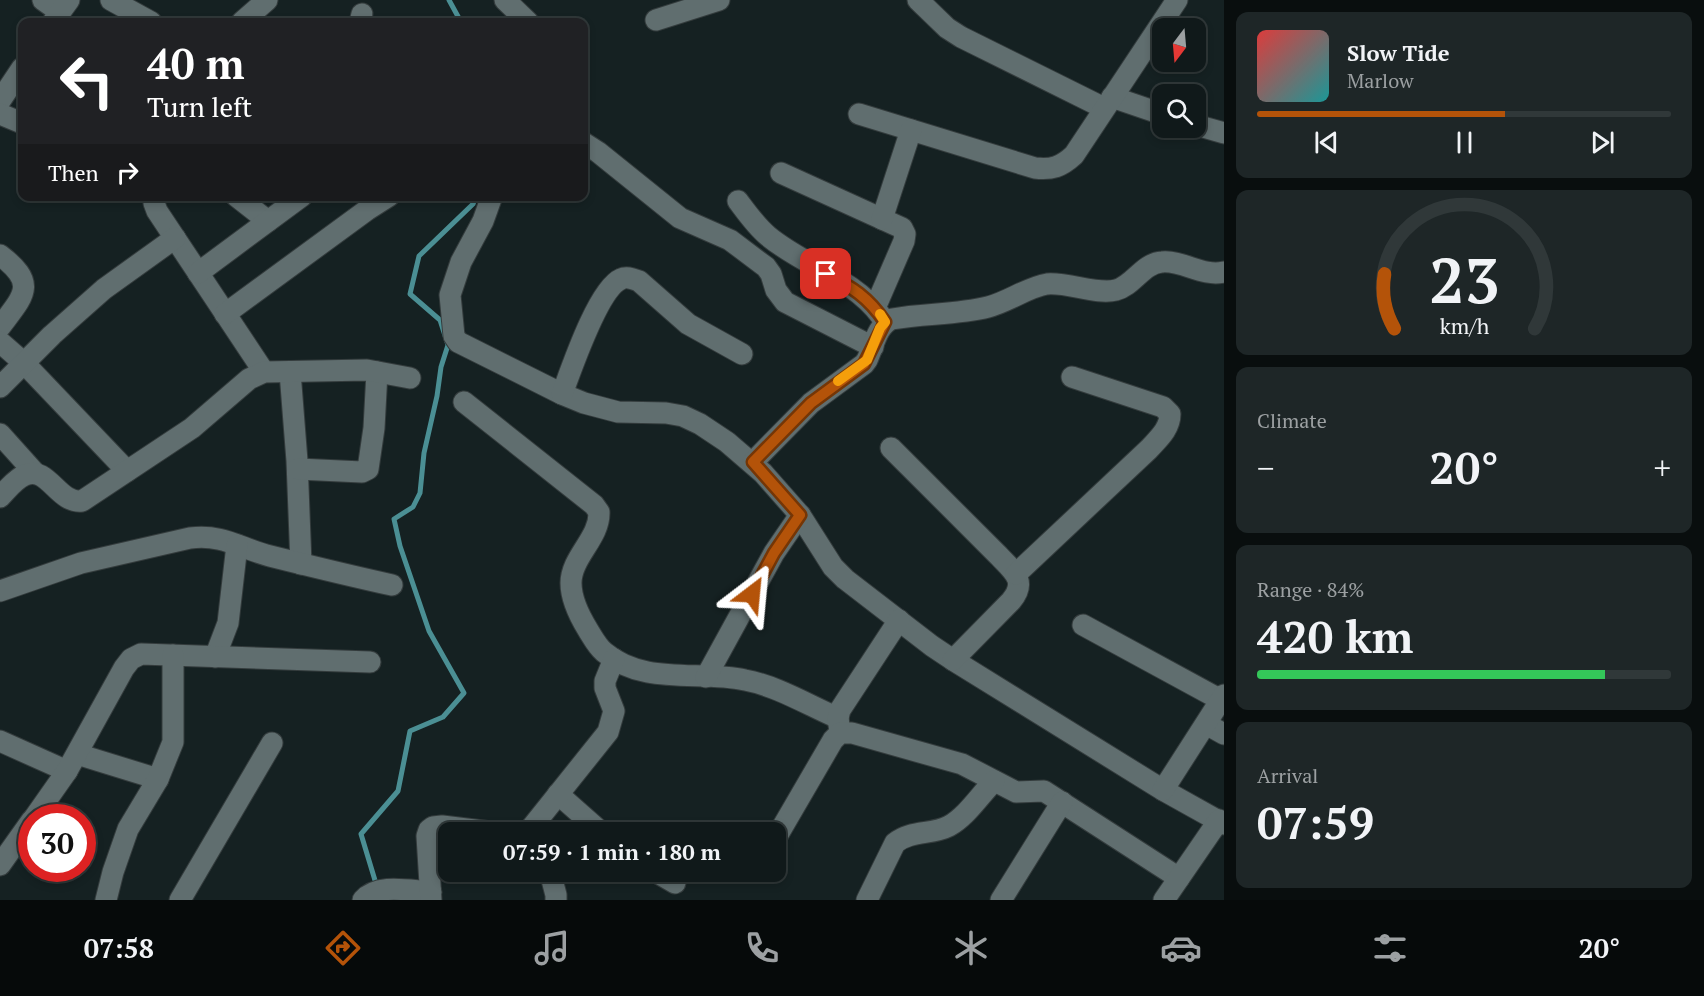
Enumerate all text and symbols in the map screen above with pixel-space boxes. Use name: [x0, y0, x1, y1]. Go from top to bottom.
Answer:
north arrow: [1152, 18, 1206, 72]
map controls: [1152, 18, 1206, 138]
text: 40 m: [147, 35, 245, 91]
text: Slow Tide: [1347, 38, 1450, 67]
icon: left: [48, 42, 126, 120]
text: Marlow: [1347, 67, 1414, 94]
button: search: [1152, 84, 1206, 138]
text: Turn left: [147, 89, 252, 125]
icon: previous: [1310, 126, 1343, 159]
icon: pause: [1448, 126, 1481, 159]
icon: next: [1586, 126, 1619, 159]
icon: right: [111, 156, 144, 189]
text: Then: [48, 158, 99, 187]
text: 23: [1429, 239, 1499, 322]
pin: [800, 248, 851, 299]
icon: arrive: [809, 257, 842, 290]
text: km/h: [1439, 313, 1489, 341]
text: Climate: [1257, 407, 1327, 434]
text: 20°: [1429, 437, 1499, 497]
text: −: [1257, 446, 1275, 489]
text: +: [1653, 446, 1671, 489]
position arrow: [720, 562, 784, 626]
text: Range · 84%: [1257, 576, 1364, 603]
text: 420 km: [1257, 606, 1413, 666]
text: Arrival: [1257, 762, 1318, 789]
text: 07:59: [1257, 792, 1374, 852]
speed limit sign: 30: [18, 804, 96, 882]
text: 07:59 · 1 min · 180 m: [503, 837, 721, 866]
icon: directions: [322, 927, 364, 969]
icon: music: [531, 927, 573, 969]
icon: phone: [741, 927, 783, 969]
icon: climate: [950, 927, 992, 969]
icon: car: [1160, 927, 1202, 969]
icon: filters: [1369, 927, 1411, 969]
text: 07:58: [84, 930, 154, 966]
text: 20°: [1579, 930, 1620, 966]

